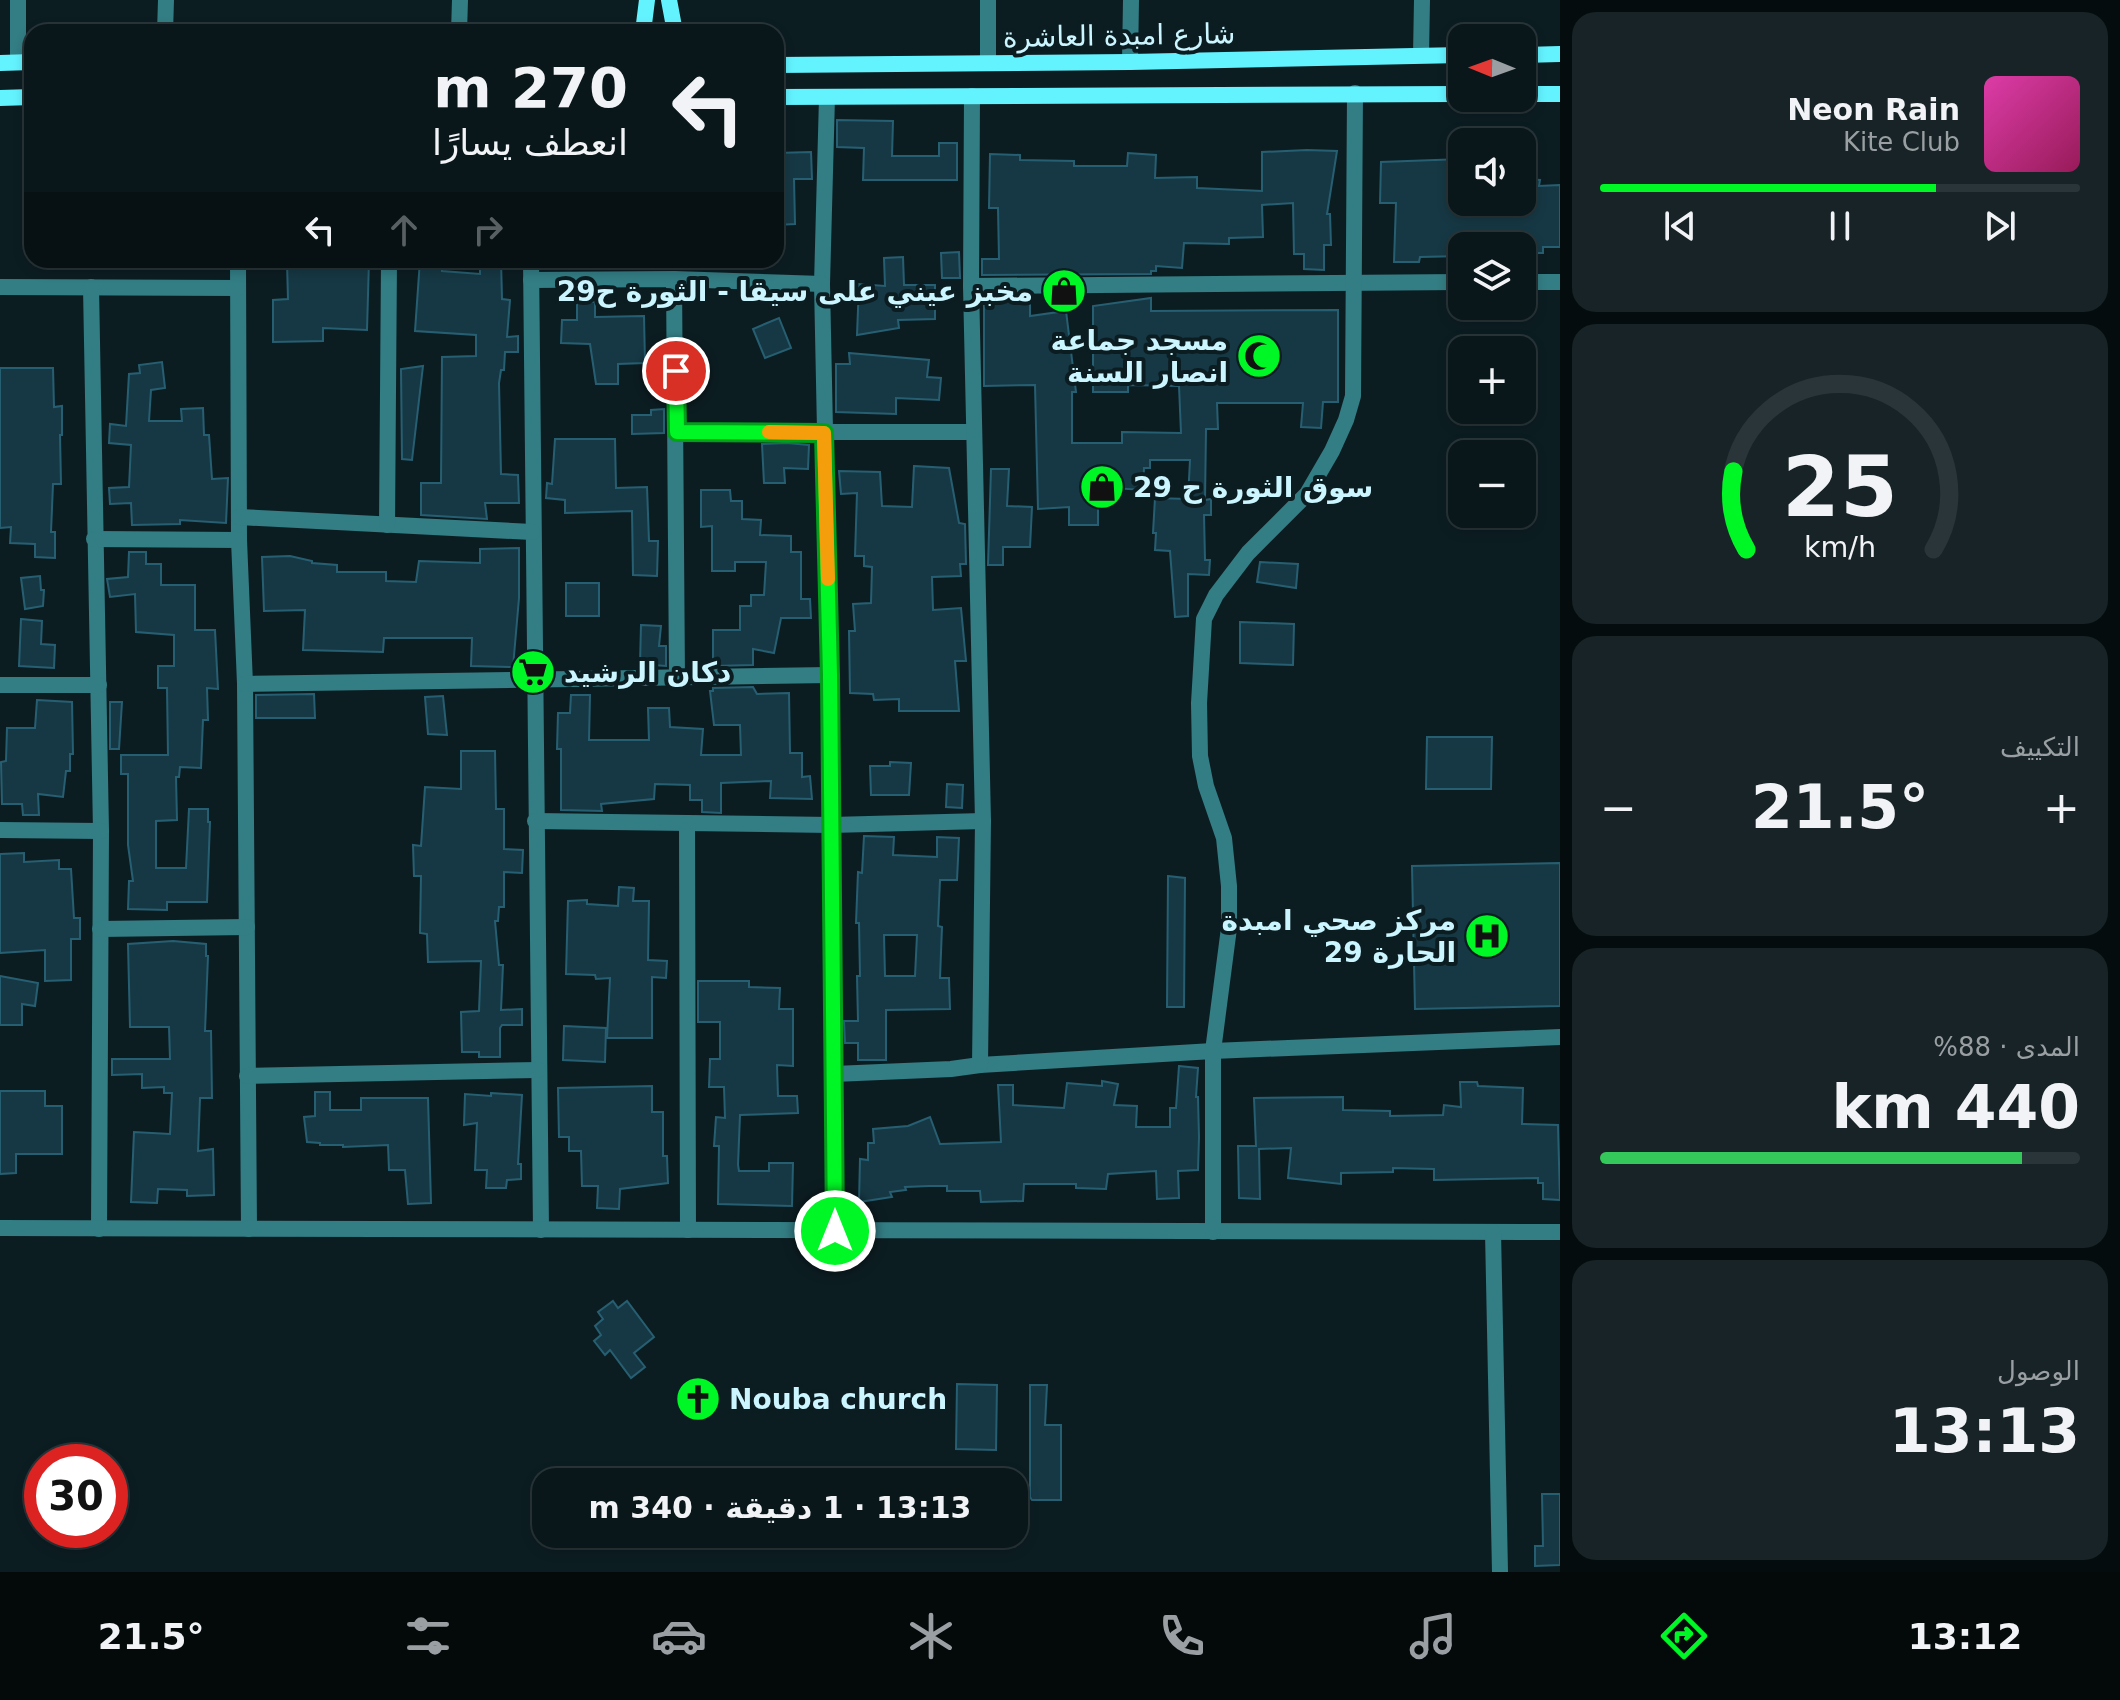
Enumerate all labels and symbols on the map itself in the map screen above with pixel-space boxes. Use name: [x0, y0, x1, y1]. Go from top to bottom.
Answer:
street label: شارع امبدة العاشرة: [1002, 17, 1236, 54]
north arrow: [1448, 24, 1536, 112]
shop icon: مخبز عيني على سيقا - الثورة ح29: [1040, 267, 1088, 315]
place label: مخبز عيني على سيقا - الثورة ح29: [557, 275, 1033, 308]
place label: مسجد جماعة انصار السنة: [1050, 324, 1228, 389]
mosque icon: مسجد جماعة انصار السنة: [1235, 332, 1283, 380]
pin: [642, 337, 710, 405]
shop icon: سوق الثورة ح 29: [1078, 463, 1126, 511]
place label: سوق الثورة ح 29: [1133, 471, 1373, 504]
supermarket icon: دكان الرشيد: [509, 648, 557, 696]
place label: دكان الرشيد: [564, 656, 731, 689]
place label: مركز صحي امبدة الحارة 29: [1221, 904, 1456, 969]
hospital icon: مركز صحي امبدة الحارة 29: [1463, 912, 1511, 960]
position arrow: [793, 1189, 877, 1273]
church icon: Nouba church: [674, 1375, 722, 1423]
place label: Nouba church: [729, 1383, 947, 1416]
speed limit sign: 30: [24, 1444, 128, 1548]

